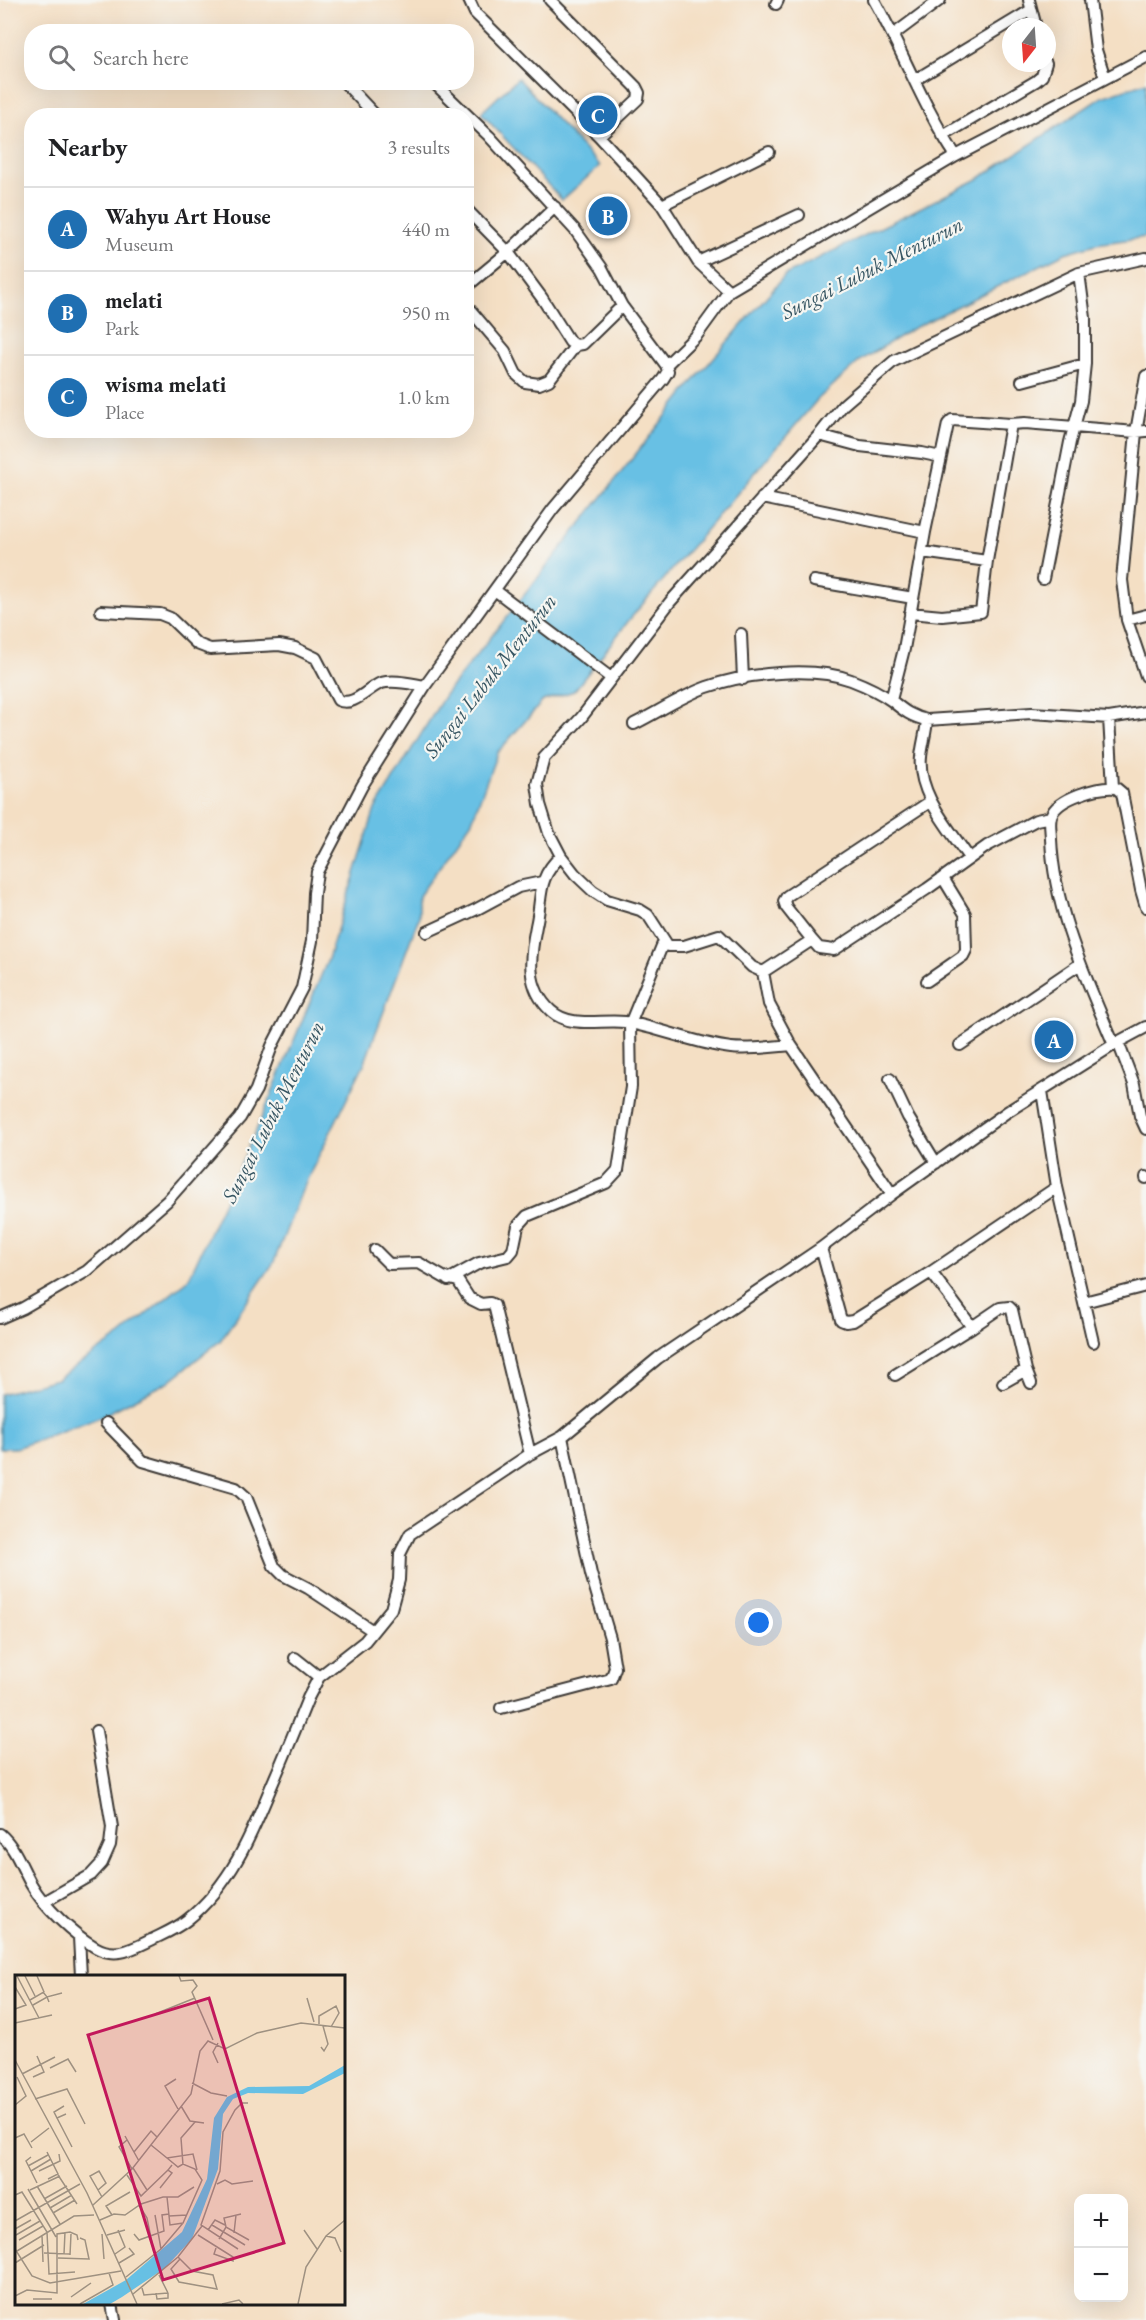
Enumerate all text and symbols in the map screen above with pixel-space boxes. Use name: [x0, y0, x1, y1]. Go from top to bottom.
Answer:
north arrow: [1002, 18, 1056, 72]
search box: [24, 24, 474, 90]
icon: search: [45, 41, 78, 74]
text: Search here: [93, 43, 188, 72]
pin: C: [578, 92, 618, 138]
text: Nearby: [48, 130, 128, 164]
text: 3 results: [387, 134, 450, 160]
pin: B: [588, 194, 628, 238]
text: Wahyu Art House: [105, 202, 271, 231]
water label: Sungai Lubuk Menturun: [775, 210, 967, 326]
text: A: [60, 216, 75, 242]
text: 440 m: [402, 216, 450, 242]
text: Museum: [105, 231, 174, 257]
text: melati: [105, 286, 163, 315]
text: B: [61, 300, 74, 326]
text: 950 m: [402, 300, 450, 326]
text: Park: [105, 315, 139, 341]
text: wisma melati: [105, 370, 226, 399]
text: C: [60, 384, 75, 410]
text: 1.0 km: [397, 384, 450, 410]
text: Place: [105, 399, 144, 425]
water label: Sungai Lubuk Menturun: [417, 588, 562, 764]
water label: Sungai Lubuk Menturun: [215, 1016, 330, 1208]
pin: A: [1034, 1018, 1074, 1062]
your location: [744, 1608, 773, 1637]
inset map: [15, 1975, 345, 2305]
map controls: [1074, 2194, 1128, 2302]
button: +: [1074, 2194, 1128, 2248]
button: −: [1074, 2248, 1128, 2302]

